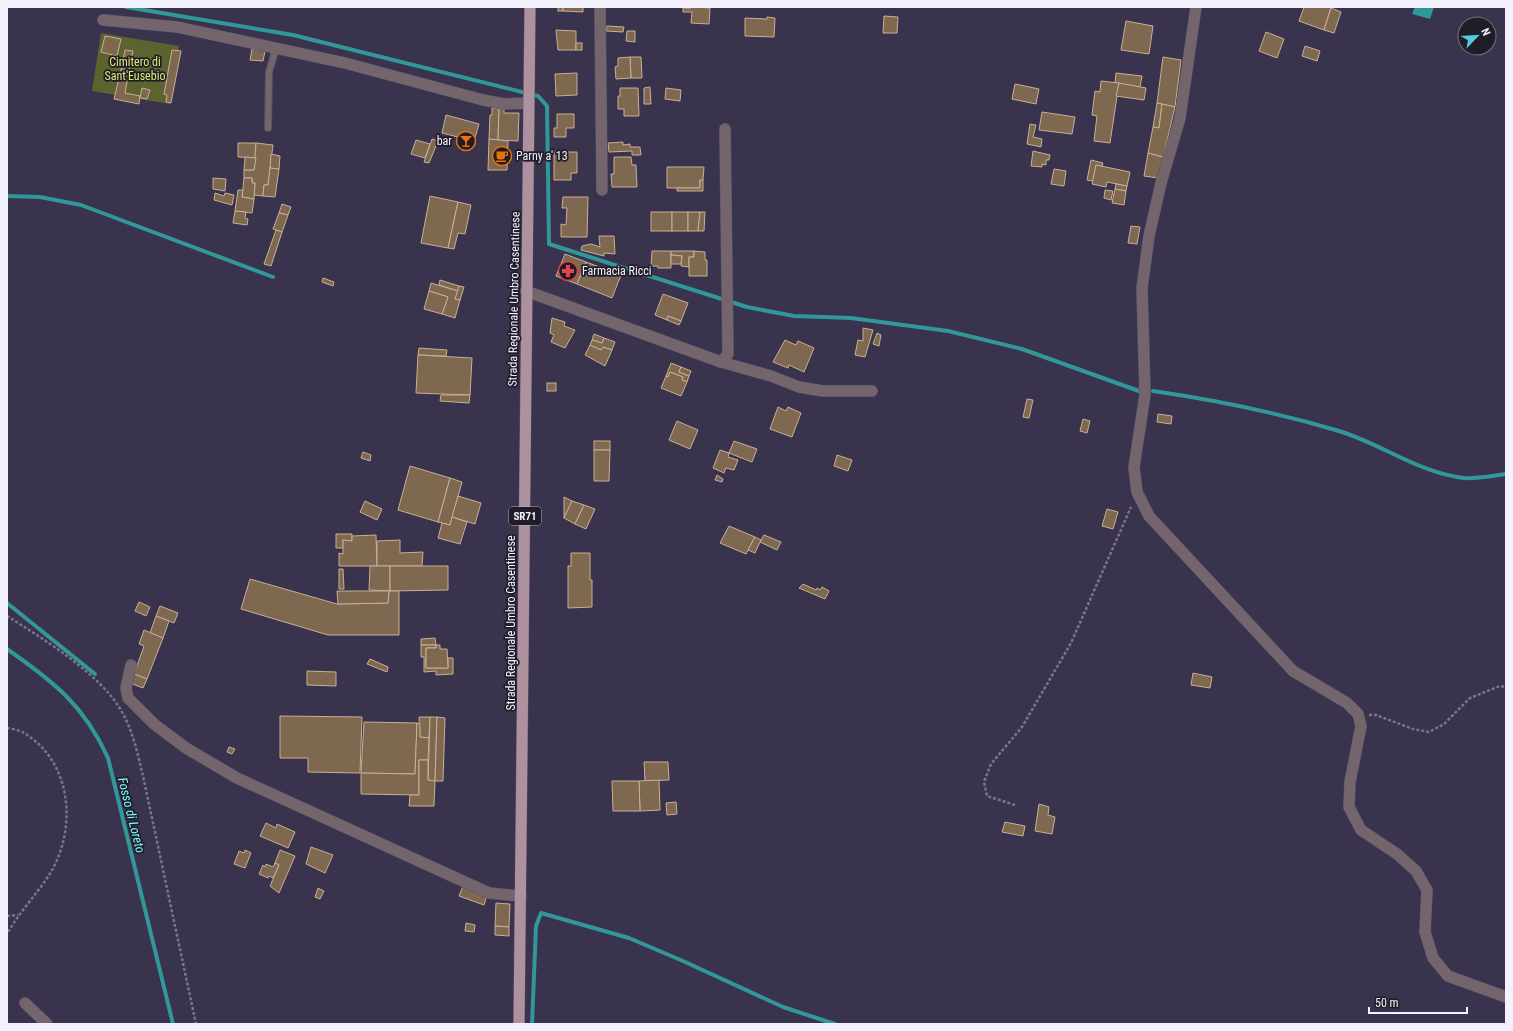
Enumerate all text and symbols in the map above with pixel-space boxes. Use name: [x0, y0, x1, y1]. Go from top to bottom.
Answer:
north arrow: [1457, 16, 1497, 56]
text: N: [1478, 26, 1493, 38]
park label: Cimitero di Sant'Eusebio: [105, 55, 165, 83]
bar icon: bar: [455, 130, 477, 152]
place label: bar: [437, 134, 452, 148]
cafe icon: Parny a' 13: [491, 145, 513, 167]
place label: Parny a' 13: [516, 149, 568, 163]
street label: Strada Regionale Umbro Casentinese: [505, 211, 523, 387]
pharmacy icon: Farmacia Ricci: [557, 260, 579, 282]
place label: Farmacia Ricci: [582, 264, 652, 278]
road number: SR71: [509, 507, 541, 525]
street label: Strada Regionale Umbro Casentinese: [504, 535, 518, 711]
water label: Fosso di Loreto: [115, 776, 148, 854]
scale bar: [1369, 989, 1467, 1015]
text: 50 m: [1375, 996, 1399, 1010]

